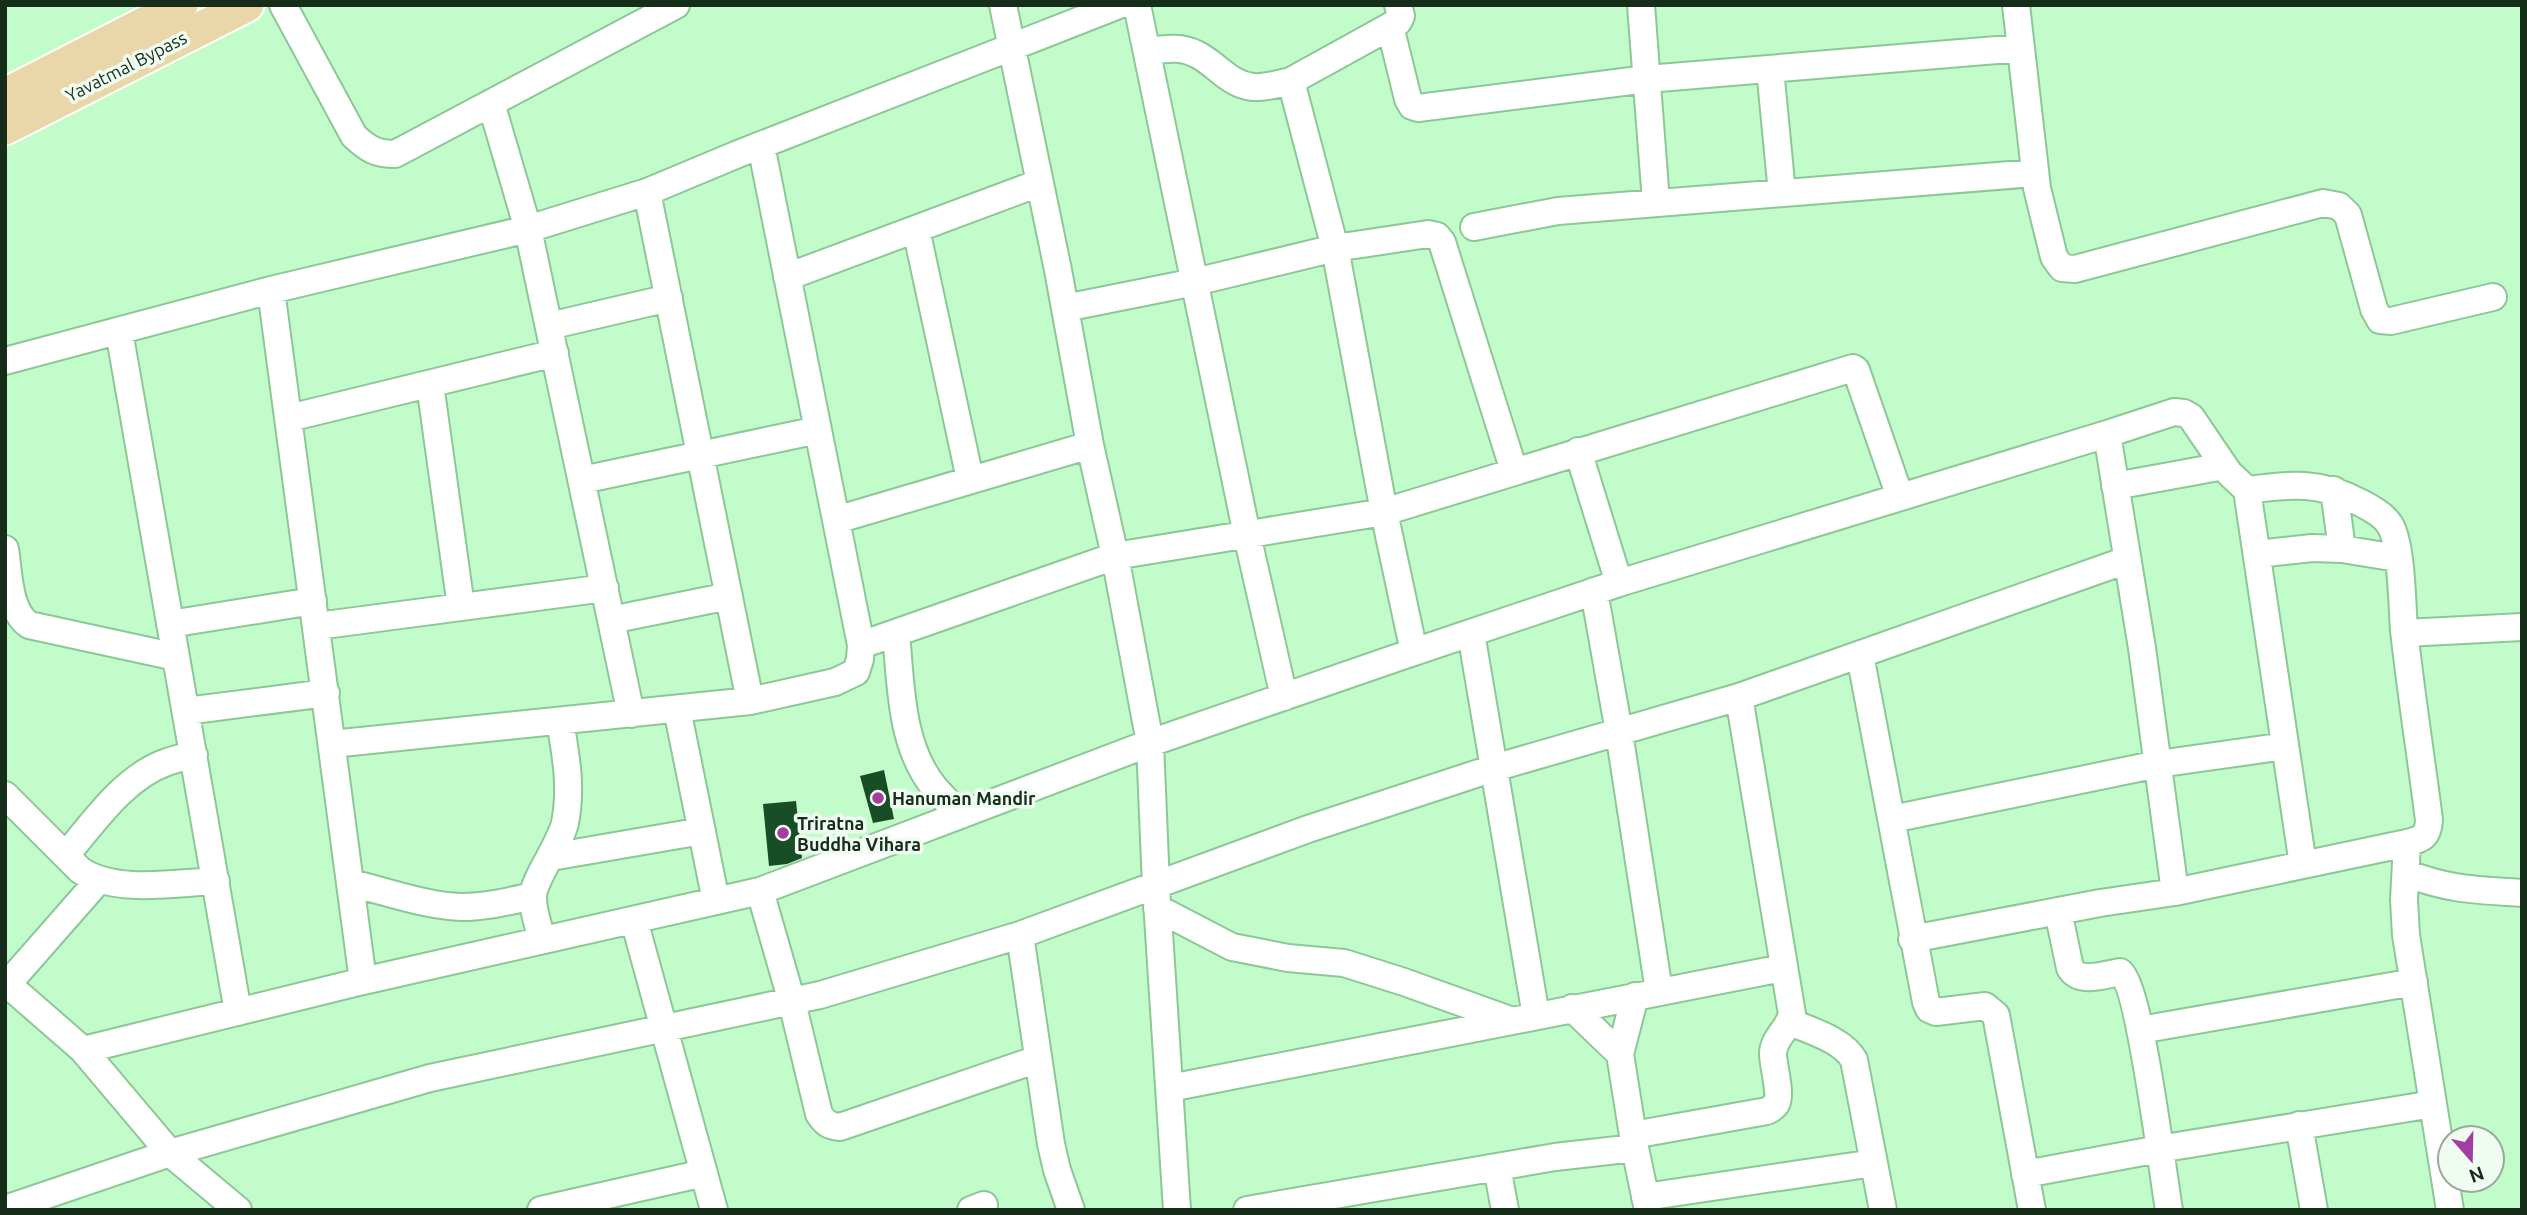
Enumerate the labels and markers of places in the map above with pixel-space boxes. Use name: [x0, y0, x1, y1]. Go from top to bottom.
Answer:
place label: Hanuman Mandir: [892, 788, 1036, 808]
marker: Hanuman Mandir: [870, 790, 886, 806]
place label: Triratna Buddha Vihara: [797, 813, 921, 854]
marker: Triratna Buddha Vihara: [775, 825, 791, 841]

